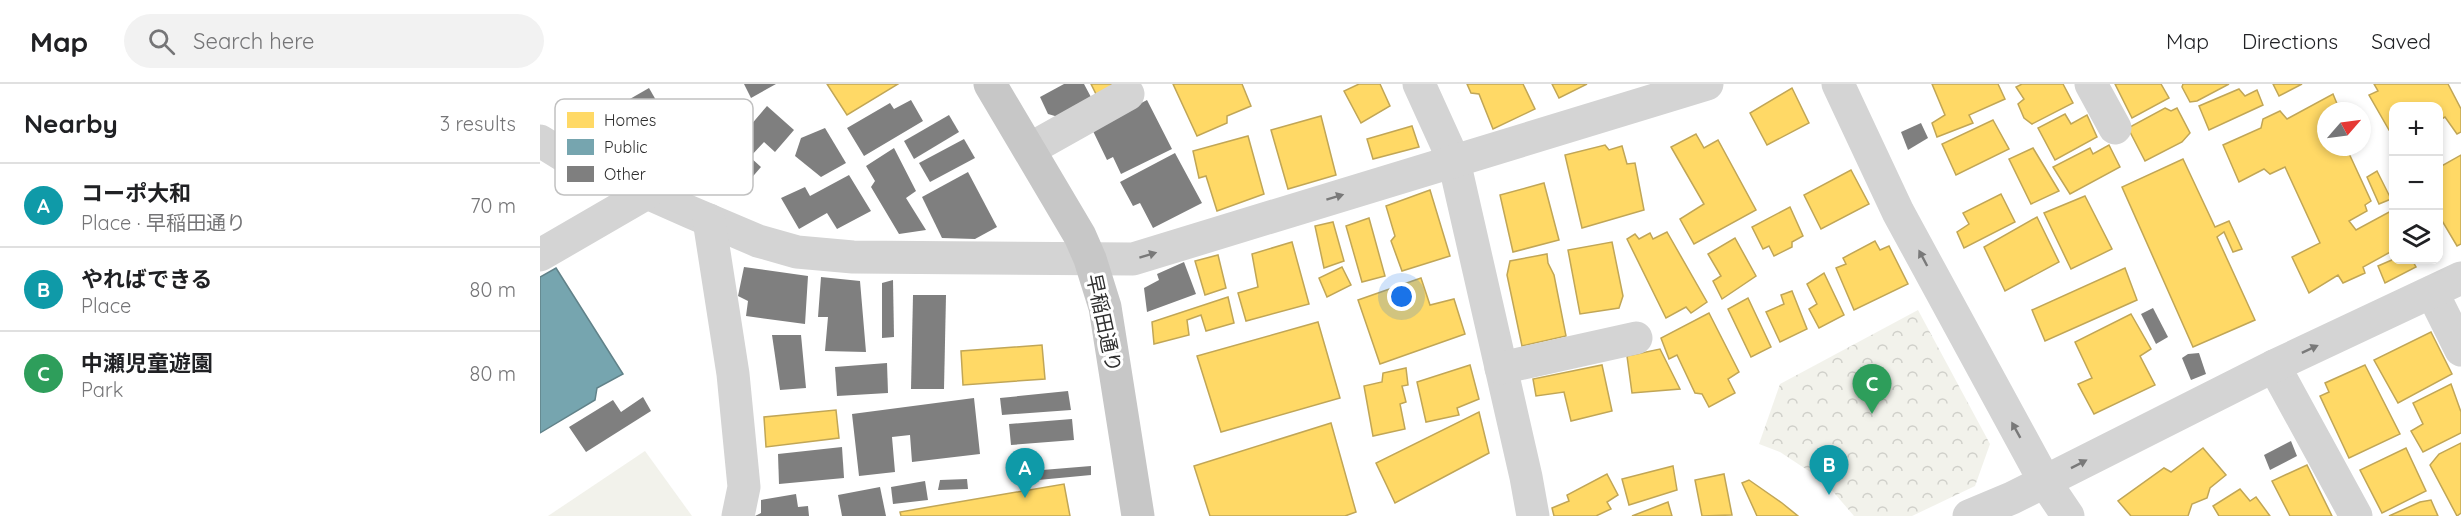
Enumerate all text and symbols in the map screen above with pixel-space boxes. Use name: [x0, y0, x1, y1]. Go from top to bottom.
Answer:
search box: [124, 14, 544, 68]
text: Map: [30, 24, 88, 59]
icon: search: [145, 25, 178, 58]
text: Search here: [193, 27, 315, 55]
text: Map: [2166, 28, 2209, 54]
text: Directions: [2242, 28, 2338, 54]
text: Saved: [2371, 28, 2431, 54]
legend: [555, 99, 753, 195]
north arrow: [2317, 102, 2371, 156]
map controls: [2389, 102, 2443, 264]
button: +: [2389, 102, 2443, 156]
text: Nearby: [24, 107, 118, 140]
text: Homes: [604, 110, 656, 130]
text: 3 results: [440, 111, 516, 136]
text: Public: [604, 137, 648, 157]
button: −: [2389, 156, 2443, 210]
text: Other: [604, 164, 646, 184]
text: コーポ大和: [81, 179, 191, 207]
one-way arrow: [1326, 192, 1344, 201]
text: A: [37, 193, 50, 218]
text: 70 m: [470, 193, 516, 218]
text: Place · 早稲田通り: [81, 210, 246, 235]
button: layers: [2389, 210, 2443, 264]
one-way arrow: [1139, 249, 1157, 259]
one-way arrow: [1918, 250, 1928, 267]
text: やればできる: [81, 265, 213, 293]
street label: 早稲田通り: [1082, 271, 1127, 374]
text: B: [37, 277, 50, 302]
text: 80 m: [470, 277, 516, 302]
your location: [1387, 282, 1416, 311]
text: Place: [81, 293, 131, 318]
one-way arrow: [2302, 345, 2319, 354]
text: 中瀬児童遊園: [81, 349, 213, 377]
text: C: [37, 361, 50, 386]
text: 80 m: [470, 361, 516, 386]
pin: C: [1852, 364, 1892, 414]
text: Park: [81, 377, 123, 402]
one-way arrow: [2011, 421, 2021, 438]
pin: B: [1810, 446, 1848, 495]
pin: A: [1006, 448, 1044, 498]
one-way arrow: [2071, 460, 2088, 469]

